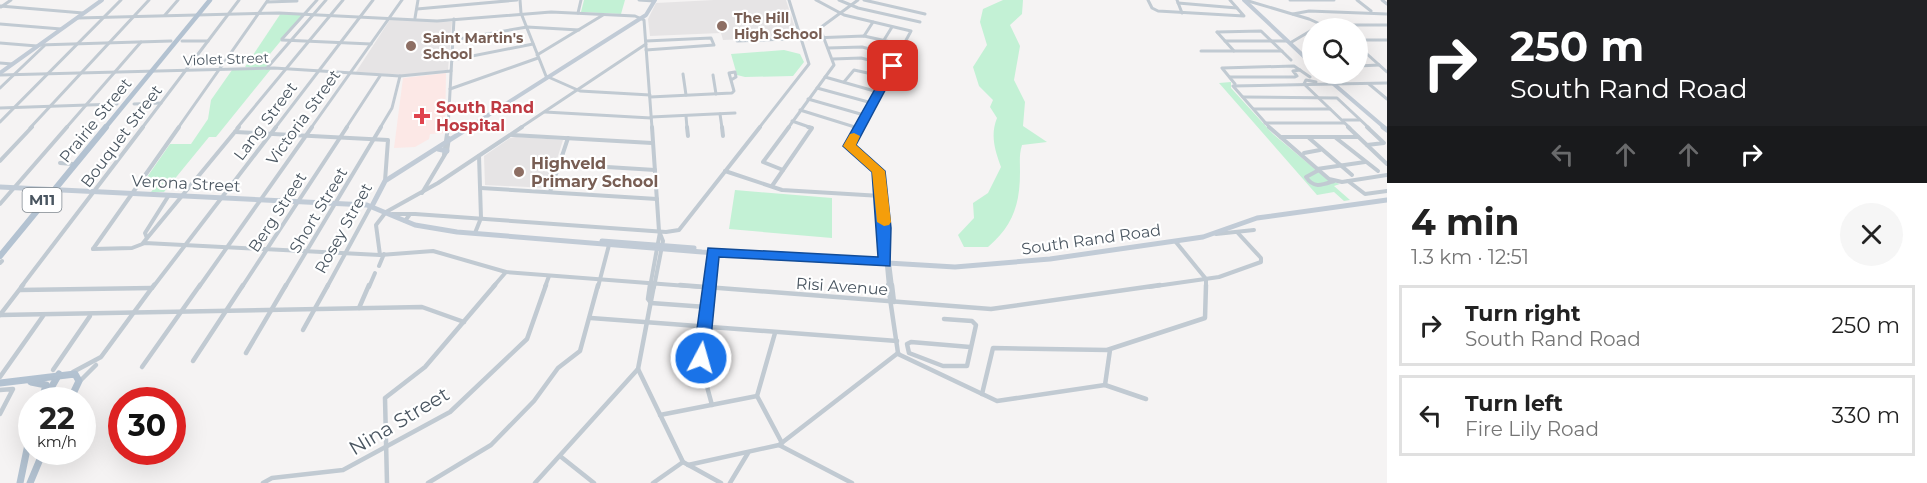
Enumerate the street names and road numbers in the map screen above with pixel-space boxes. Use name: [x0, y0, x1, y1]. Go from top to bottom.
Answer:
street label: Violet Street: [183, 48, 270, 69]
street label: Victoria Street: [262, 66, 345, 169]
street label: Prairie Street: [55, 74, 136, 166]
street label: Lang Street: [230, 78, 301, 164]
street label: Bouquet Street: [77, 81, 166, 191]
street label: Short Street: [285, 164, 352, 256]
street label: Berg Street: [245, 168, 311, 256]
street label: Verona Street: [131, 171, 241, 196]
street label: Rosey Street: [311, 179, 376, 277]
road number: M11: [22, 188, 62, 212]
street label: South Rand Road: [1020, 220, 1162, 259]
street label: Risi Avenue: [795, 274, 889, 299]
street label: Nina Street: [345, 382, 453, 460]

